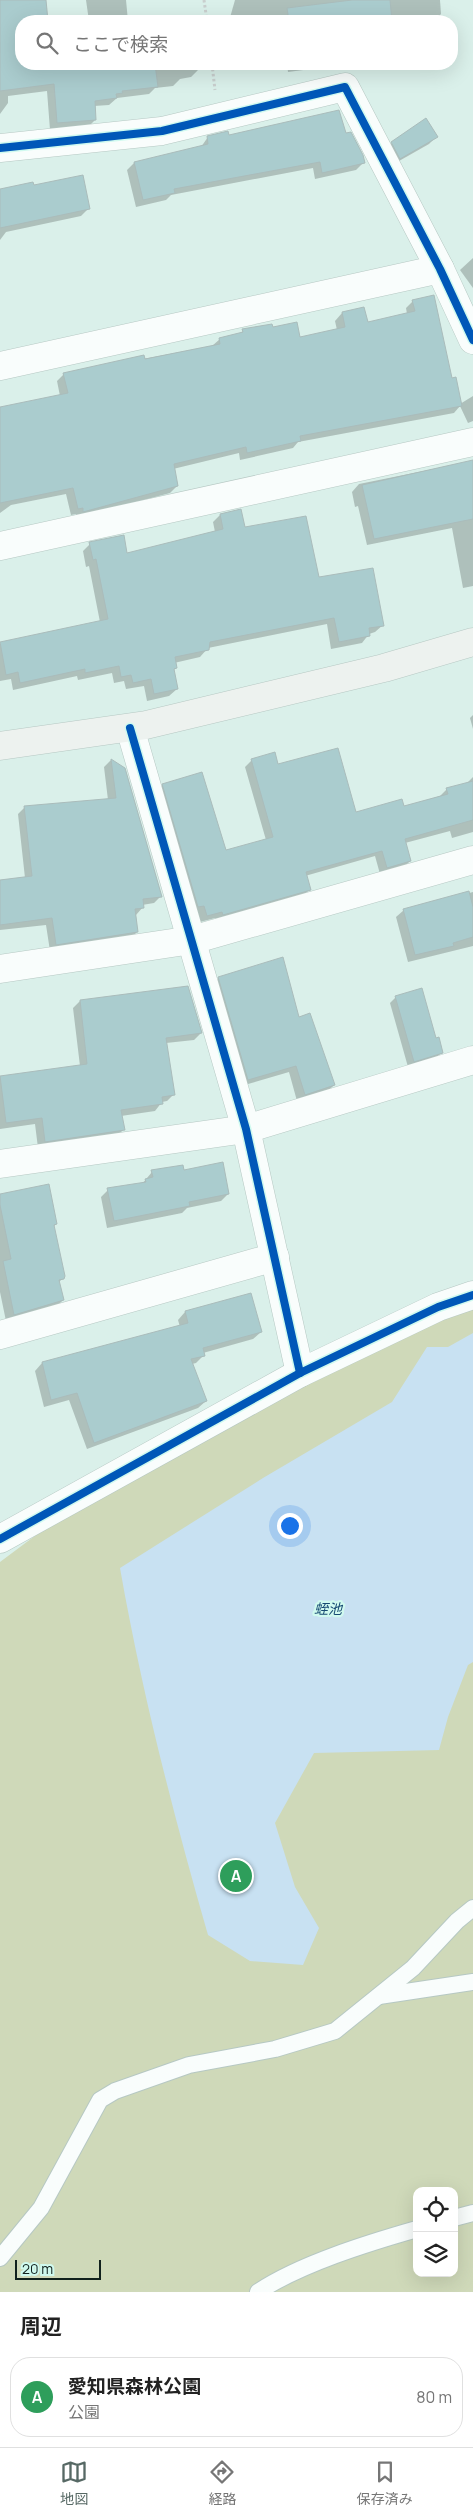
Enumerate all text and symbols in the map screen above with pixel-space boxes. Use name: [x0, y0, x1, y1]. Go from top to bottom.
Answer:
search box: [15, 15, 458, 70]
icon: search: [33, 29, 61, 57]
text: ここで検索: [73, 31, 168, 57]
your location: [277, 1513, 303, 1539]
water label: 蛭池: [314, 1599, 344, 1618]
pin: A: [220, 1857, 252, 1895]
map controls: [413, 2187, 458, 2277]
button: locate: [413, 2187, 458, 2232]
button: layers: [413, 2232, 458, 2277]
scale bar: [15, 2257, 101, 2280]
text: 20 m: [22, 2259, 53, 2278]
text: 周辺: [20, 2312, 62, 2340]
text: 愛知県森林公園: [68, 2373, 201, 2399]
text: A: [32, 2386, 42, 2408]
text: 80 m: [416, 2386, 452, 2408]
text: 公園: [68, 2401, 100, 2423]
tab: 地図: [60, 2458, 88, 2508]
tab: 経路: [208, 2458, 236, 2508]
tab: 保存済み: [357, 2458, 413, 2508]

